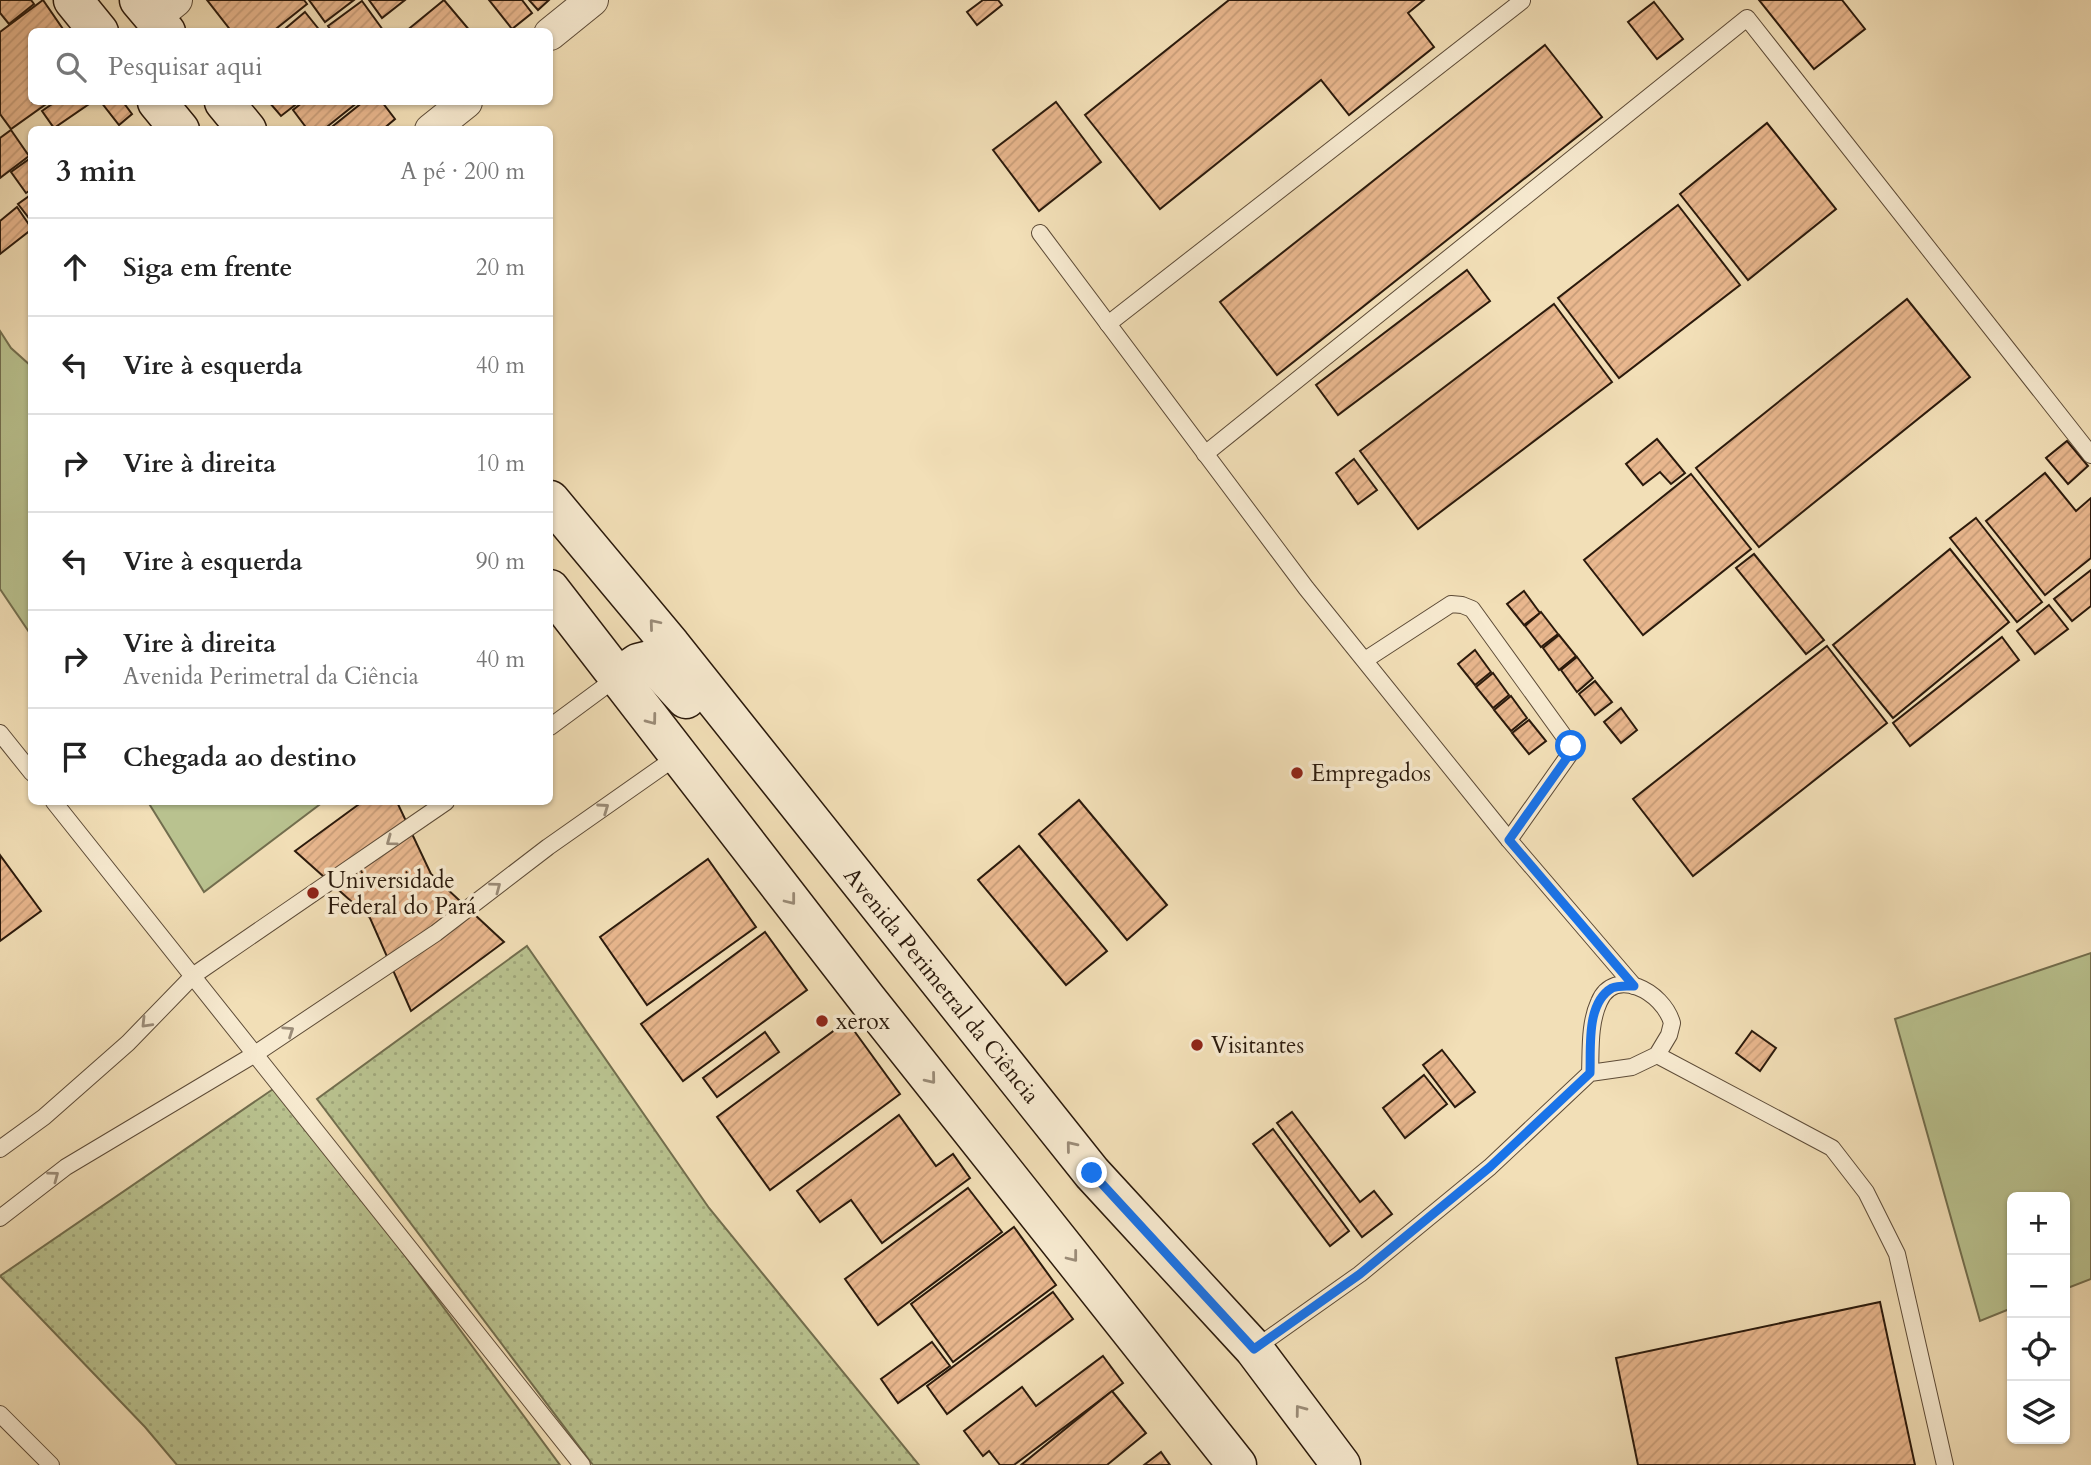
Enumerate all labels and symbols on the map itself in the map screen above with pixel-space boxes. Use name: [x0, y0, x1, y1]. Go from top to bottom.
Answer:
one-way arrow: [649, 619, 662, 631]
one-way arrow: [644, 712, 657, 725]
route start: [1555, 730, 1586, 761]
place label: Empregados: [1311, 758, 1431, 789]
marker: Empregados: [1289, 765, 1305, 781]
one-way arrow: [596, 804, 609, 816]
one-way arrow: [386, 833, 399, 845]
street label: Avenida Perimetral da Ciência: [837, 861, 1047, 1110]
place label: Universidade Federal do Pará: [327, 865, 476, 922]
one-way arrow: [488, 883, 501, 896]
marker: Universidade Federal do Pará: [305, 885, 321, 901]
one-way arrow: [782, 893, 795, 905]
place label: xerox: [836, 1006, 891, 1037]
marker: xerox: [814, 1013, 830, 1029]
one-way arrow: [142, 1015, 155, 1028]
one-way arrow: [282, 1027, 295, 1040]
place label: Visitantes: [1211, 1030, 1304, 1061]
marker: Visitantes: [1189, 1037, 1205, 1053]
one-way arrow: [923, 1072, 936, 1084]
one-way arrow: [1066, 1141, 1079, 1154]
route end: [1076, 1157, 1107, 1188]
one-way arrow: [46, 1172, 59, 1185]
one-way arrow: [1065, 1249, 1078, 1262]
one-way arrow: [1295, 1406, 1308, 1418]

